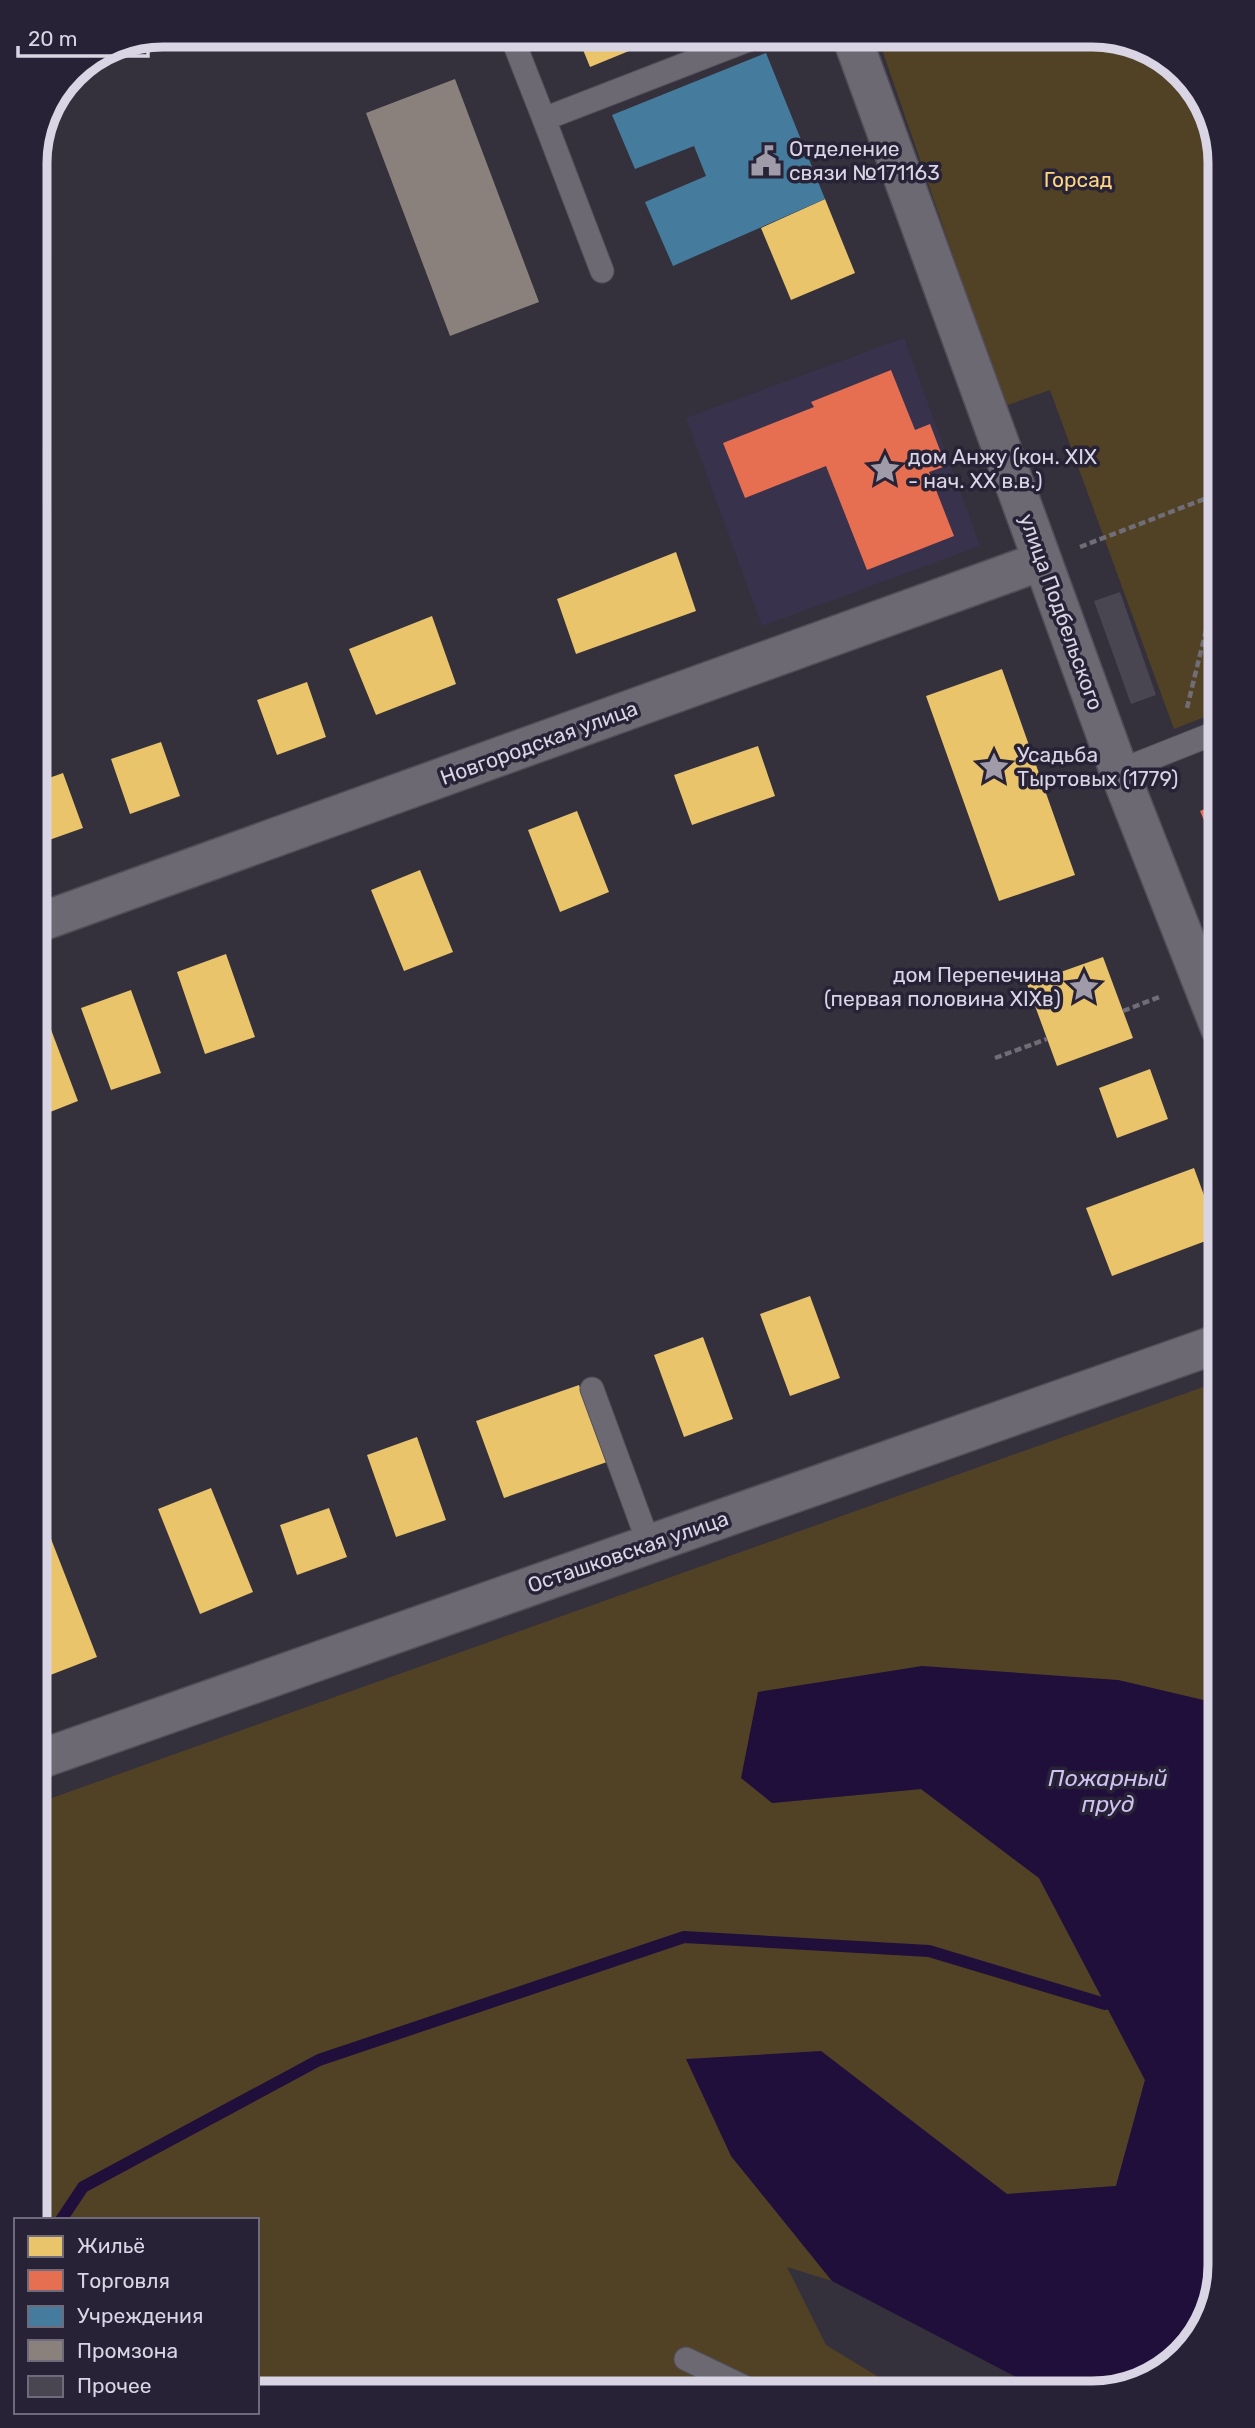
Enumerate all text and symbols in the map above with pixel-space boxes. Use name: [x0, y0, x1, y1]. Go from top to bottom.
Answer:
scale bar: [18, 14, 147, 58]
text: 20 m: [28, 26, 77, 51]
place label: Отделение связи №171163: [789, 136, 940, 185]
public building icon: Отделение связи №171163: [749, 144, 783, 178]
park label: Горсад: [1044, 167, 1112, 192]
place label: дом Анжу (кон. XIX - нач. XX в.в.): [908, 444, 1097, 493]
place icon: дом Анжу (кон. XIX - нач. XX в.в.): [868, 452, 902, 486]
street label: улица Подбельского: [1014, 510, 1109, 713]
street label: Новгородская улица: [437, 695, 641, 790]
place label: Усадьба Тыртовых (1779): [1017, 742, 1178, 791]
place icon: Усадьба Тыртовых (1779): [977, 750, 1011, 784]
place label: дом Перепечина (первая половина XIXв): [824, 962, 1061, 1011]
place icon: дом Перепечина (первая половина XIXв): [1067, 970, 1101, 1004]
street label: Осташковская улица: [524, 1505, 732, 1598]
water label: Пожарный пруд: [1048, 1764, 1168, 1818]
legend: [14, 2218, 259, 2414]
text: Жильё: [77, 2233, 145, 2258]
text: Торговля: [77, 2268, 170, 2293]
text: Учреждения: [77, 2303, 203, 2328]
text: Промзона: [77, 2338, 178, 2363]
text: Прочее: [77, 2373, 152, 2398]

